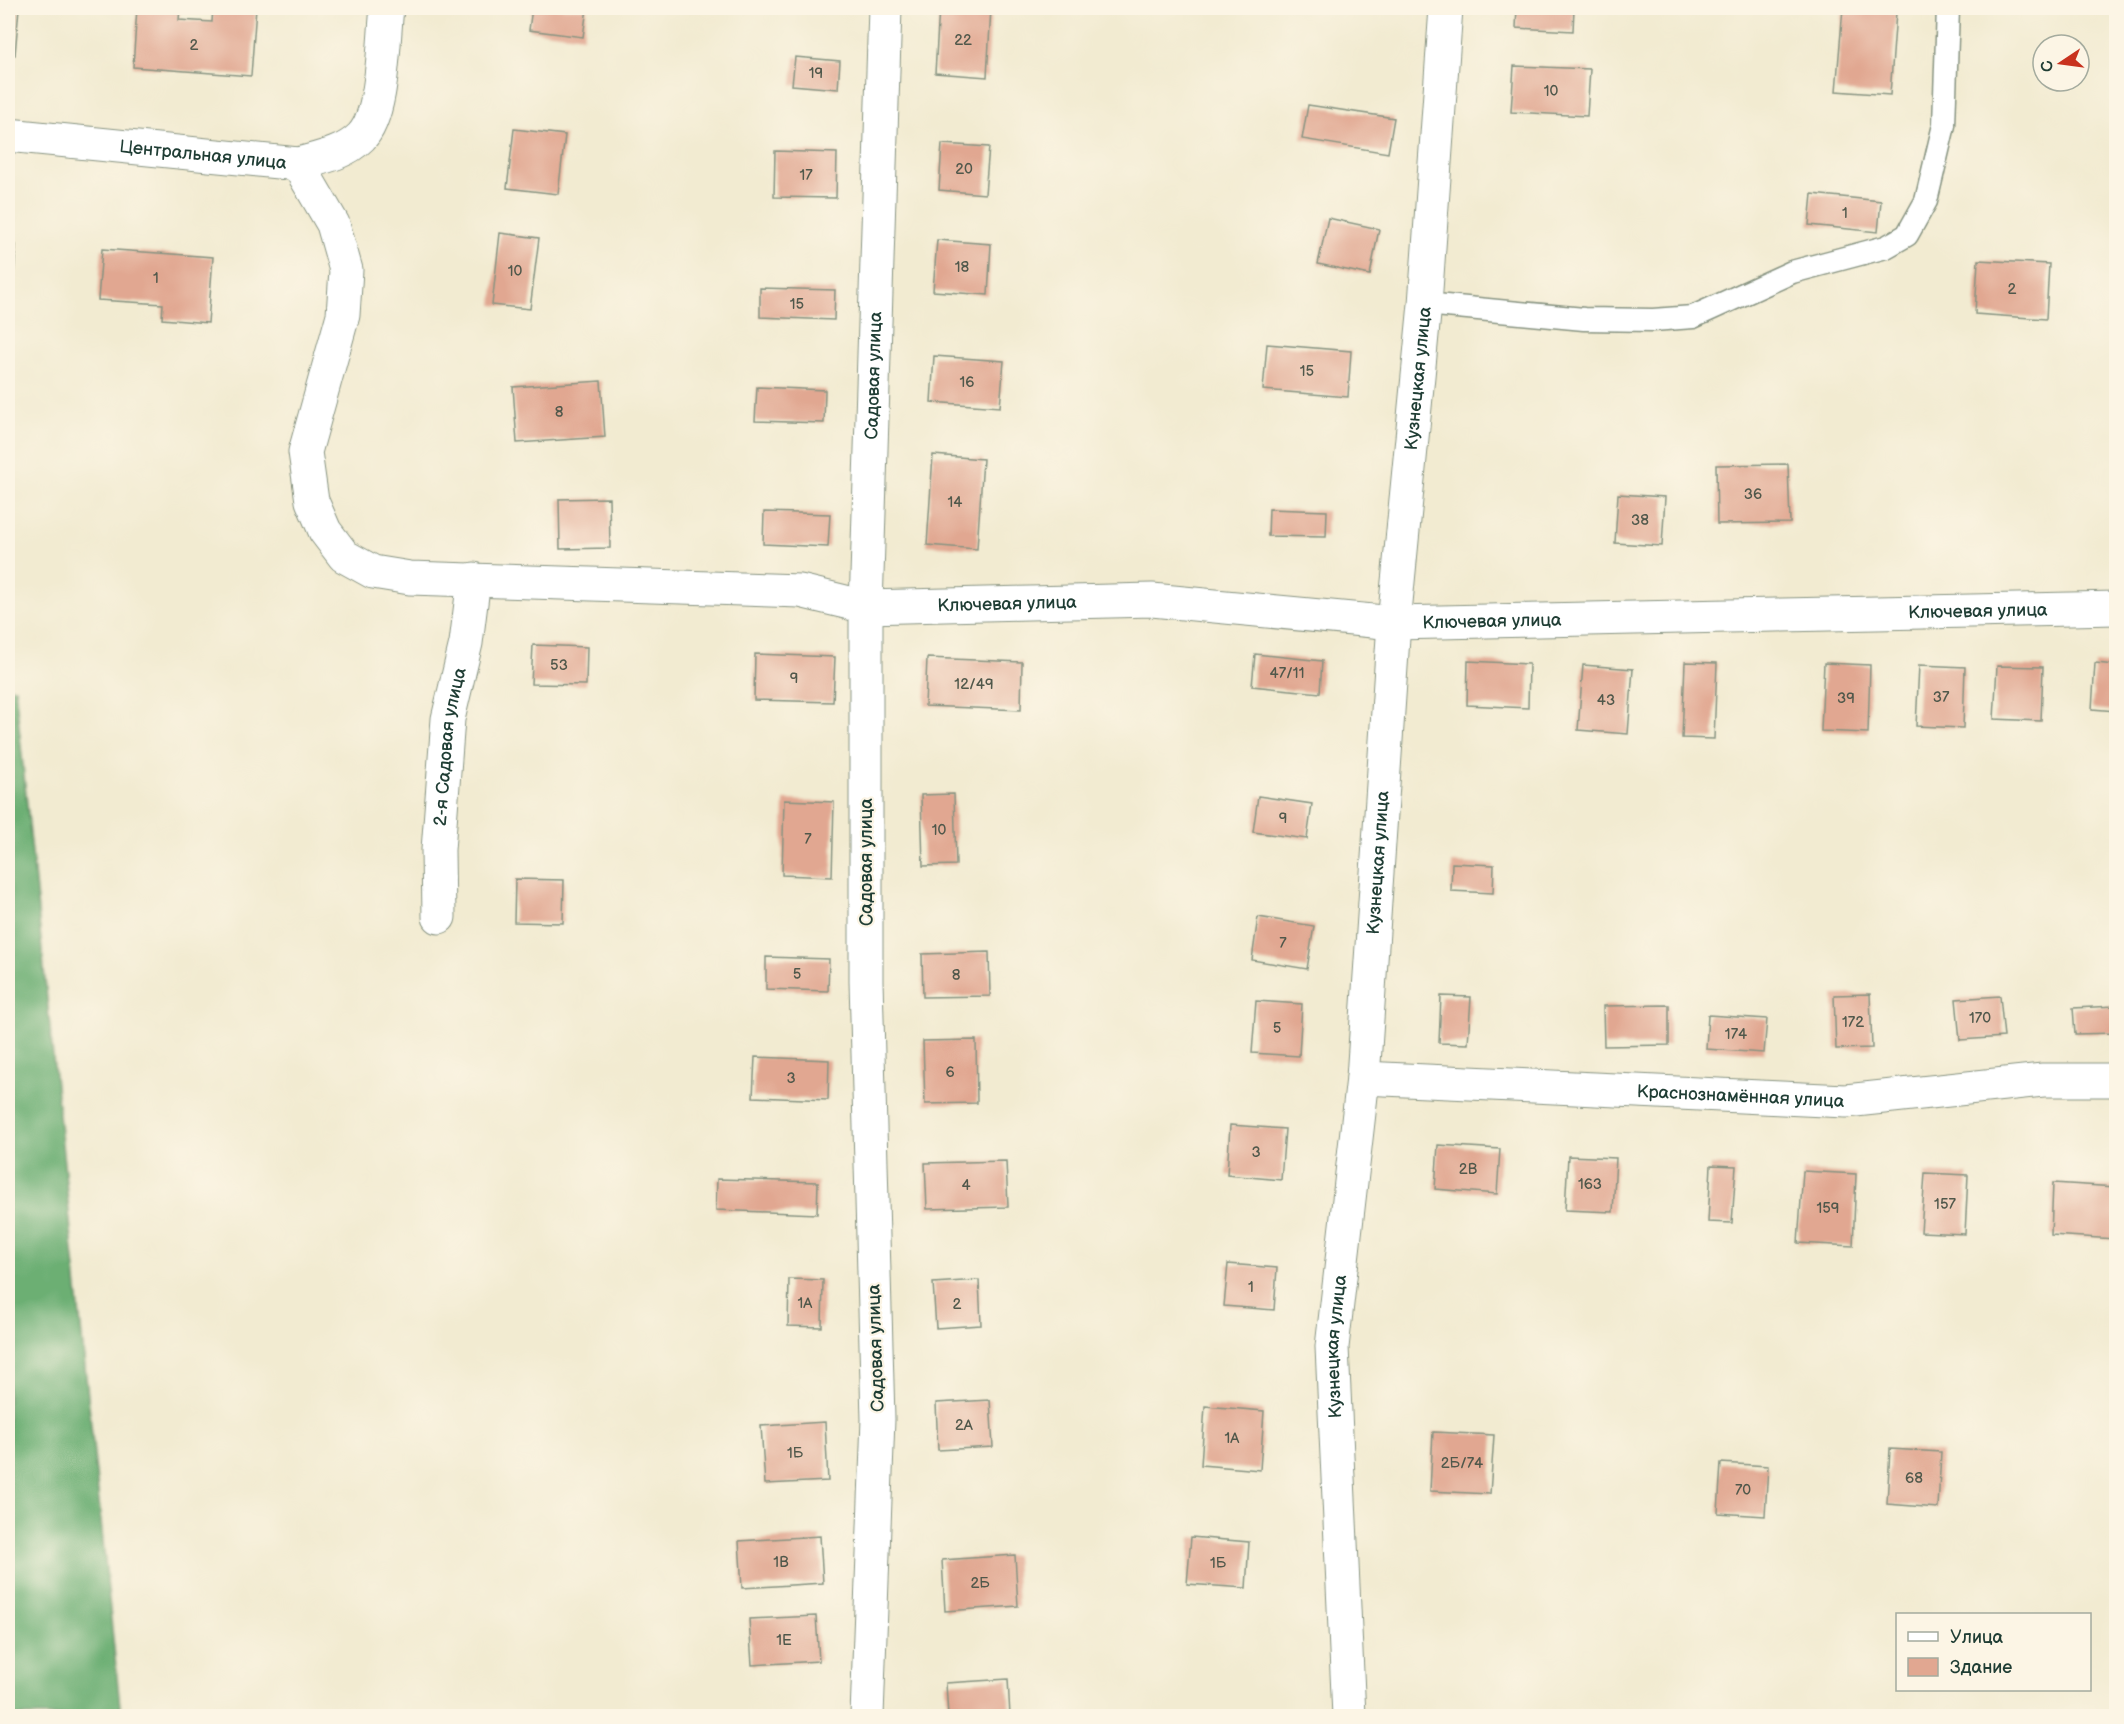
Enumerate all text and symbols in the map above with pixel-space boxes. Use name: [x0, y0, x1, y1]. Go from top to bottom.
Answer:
house number: 22: [954, 31, 972, 50]
north arrow: [2031, 33, 2091, 93]
house number: 2: [190, 36, 199, 55]
text: С: [2037, 58, 2058, 74]
house number: 19: [809, 64, 823, 83]
house number: 10: [1544, 82, 1558, 101]
street label: Центральная улица: [118, 136, 288, 173]
house number: 20: [955, 160, 973, 179]
house number: 17: [799, 166, 813, 185]
house number: 1: [1842, 204, 1848, 223]
house number: 18: [955, 258, 970, 277]
house number: 10: [508, 262, 522, 281]
house number: 1: [153, 269, 159, 288]
house number: 2: [2008, 280, 2017, 299]
house number: 15: [790, 295, 804, 314]
street label: Кузнецкая улица: [1400, 305, 1435, 451]
street label: Садовая улица: [861, 311, 886, 440]
house number: 15: [1300, 362, 1314, 381]
house number: 16: [960, 373, 974, 392]
house number: 8: [555, 403, 564, 422]
house number: 36: [1744, 485, 1762, 504]
house number: 14: [948, 493, 962, 512]
house number: 38: [1631, 511, 1649, 530]
street label: Ключевая улица: [937, 591, 1077, 616]
street label: Ключевая улица: [1908, 599, 2048, 623]
street label: Ключевая улица: [1422, 609, 1562, 633]
house number: 53: [550, 656, 568, 675]
house number: 47/11: [1270, 664, 1304, 683]
street label: 2-я Садовая улица: [429, 665, 470, 827]
house number: 9: [790, 669, 798, 688]
house number: 12/49: [954, 675, 994, 694]
house number: 37: [1933, 688, 1950, 707]
house number: 39: [1837, 689, 1855, 708]
house number: 43: [1597, 691, 1615, 710]
street label: Кузнецкая улица: [1362, 790, 1393, 935]
street label: Садовая улица: [856, 798, 877, 926]
house number: 9: [1279, 809, 1287, 828]
house number: 10: [932, 821, 946, 840]
house number: 7: [804, 830, 812, 849]
house number: 7: [1279, 934, 1287, 953]
house number: 5: [793, 965, 801, 984]
house number: 8: [952, 966, 961, 985]
house number: 170: [1969, 1009, 1991, 1028]
house number: 172: [1842, 1013, 1864, 1032]
house number: 5: [1273, 1019, 1281, 1038]
house number: 174: [1725, 1025, 1747, 1044]
house number: 6: [945, 1063, 955, 1082]
house number: 3: [786, 1069, 796, 1088]
street label: Краснознамённая улица: [1636, 1081, 1845, 1111]
house number: 3: [1251, 1143, 1261, 1162]
house number: 2В: [1459, 1160, 1478, 1179]
house number: 163: [1578, 1175, 1602, 1194]
house number: 4: [961, 1176, 971, 1195]
house number: 157: [1934, 1195, 1957, 1214]
house number: 159: [1816, 1199, 1840, 1218]
street label: Кузнецкая улица: [1321, 1273, 1351, 1419]
house number: 1: [1248, 1278, 1254, 1297]
street label: Садовая улица: [863, 1283, 889, 1412]
house number: 1А: [798, 1294, 813, 1313]
house number: 2: [953, 1295, 962, 1314]
house number: 2А: [955, 1416, 974, 1435]
house number: 1А: [1225, 1429, 1240, 1448]
house number: 1Б: [787, 1444, 804, 1463]
house number: 2Б/74: [1441, 1454, 1483, 1473]
house number: 68: [1905, 1469, 1923, 1488]
house number: 70: [1735, 1481, 1751, 1500]
house number: 1В: [773, 1553, 789, 1572]
house number: 1Б: [1210, 1554, 1227, 1573]
house number: 2Б: [970, 1574, 990, 1593]
legend: [1896, 1613, 2091, 1691]
text: Улица: [1950, 1627, 2004, 1648]
house number: 1Е: [776, 1631, 792, 1650]
text: Здание: [1950, 1657, 2012, 1678]

